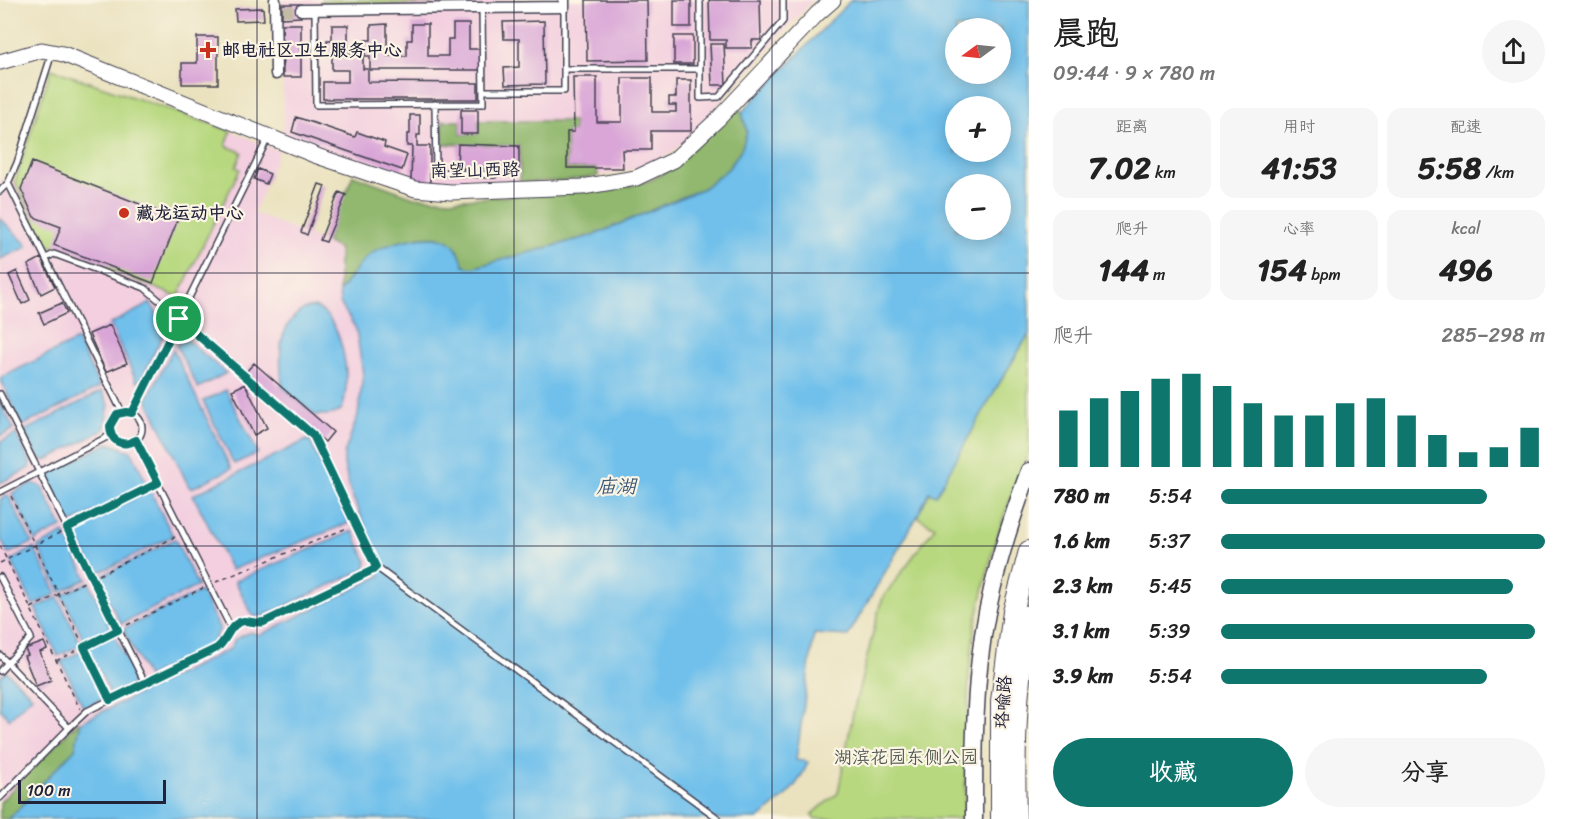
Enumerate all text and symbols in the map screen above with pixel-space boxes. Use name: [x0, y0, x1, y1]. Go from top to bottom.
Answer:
text: 晨跑: [1053, 4, 1119, 62]
north arrow: [945, 18, 1011, 84]
map controls: [945, 18, 1011, 240]
button: share: [1482, 20, 1545, 83]
place label: 邮电社区卫生服务中心: [222, 34, 402, 66]
marker: 邮电社区卫生服务中心: [199, 41, 217, 59]
text: 09:44 · 9 × 780 m: [1053, 56, 1215, 91]
button: +: [945, 96, 1011, 162]
text: 距离: [1116, 112, 1148, 141]
text: 用时: [1283, 112, 1315, 141]
text: 配速: [1450, 112, 1482, 141]
text: 7.02: [1088, 141, 1151, 195]
text: 41:53: [1261, 141, 1337, 195]
text: 5:58: [1418, 141, 1481, 195]
street label: 南望山西路: [430, 153, 520, 187]
text: km: [1151, 158, 1176, 187]
text: /km: [1481, 158, 1514, 187]
button: −: [945, 174, 1011, 240]
place label: 藏龙运动中心: [136, 197, 244, 229]
marker: 藏龙运动中心: [117, 206, 131, 220]
text: 爬升: [1116, 214, 1148, 243]
text: 心率: [1283, 214, 1315, 243]
text: kcal: [1451, 214, 1481, 243]
text: 144: [1099, 243, 1149, 297]
text: 154: [1257, 243, 1307, 297]
text: 496: [1439, 243, 1493, 297]
text: m: [1149, 260, 1165, 289]
text: bpm: [1307, 260, 1341, 289]
pin: [153, 293, 204, 344]
icon: arrive: [162, 302, 195, 335]
text: 爬升: [1053, 318, 1093, 353]
text: 285–298 m: [1441, 318, 1545, 353]
water label: 庙湖: [596, 469, 638, 504]
text: 780 m: [1053, 479, 1110, 514]
text: 5:54: [1149, 479, 1192, 514]
text: 1.6 km: [1053, 524, 1110, 559]
text: 5:37: [1149, 524, 1190, 559]
text: 2.3 km: [1053, 569, 1113, 604]
text: 5:45: [1149, 569, 1192, 604]
text: 3.1 km: [1053, 614, 1110, 649]
text: 5:39: [1149, 614, 1191, 649]
text: 3.9 km: [1053, 659, 1113, 694]
text: 5:54: [1149, 659, 1192, 694]
street label: 珞喻路: [985, 674, 1021, 730]
button: 收藏: [1053, 738, 1293, 807]
button: 分享: [1305, 738, 1545, 807]
park label: 湖滨花园东侧公园: [834, 741, 978, 773]
text: 100 m: [27, 776, 71, 805]
scale bar: [18, 777, 166, 804]

